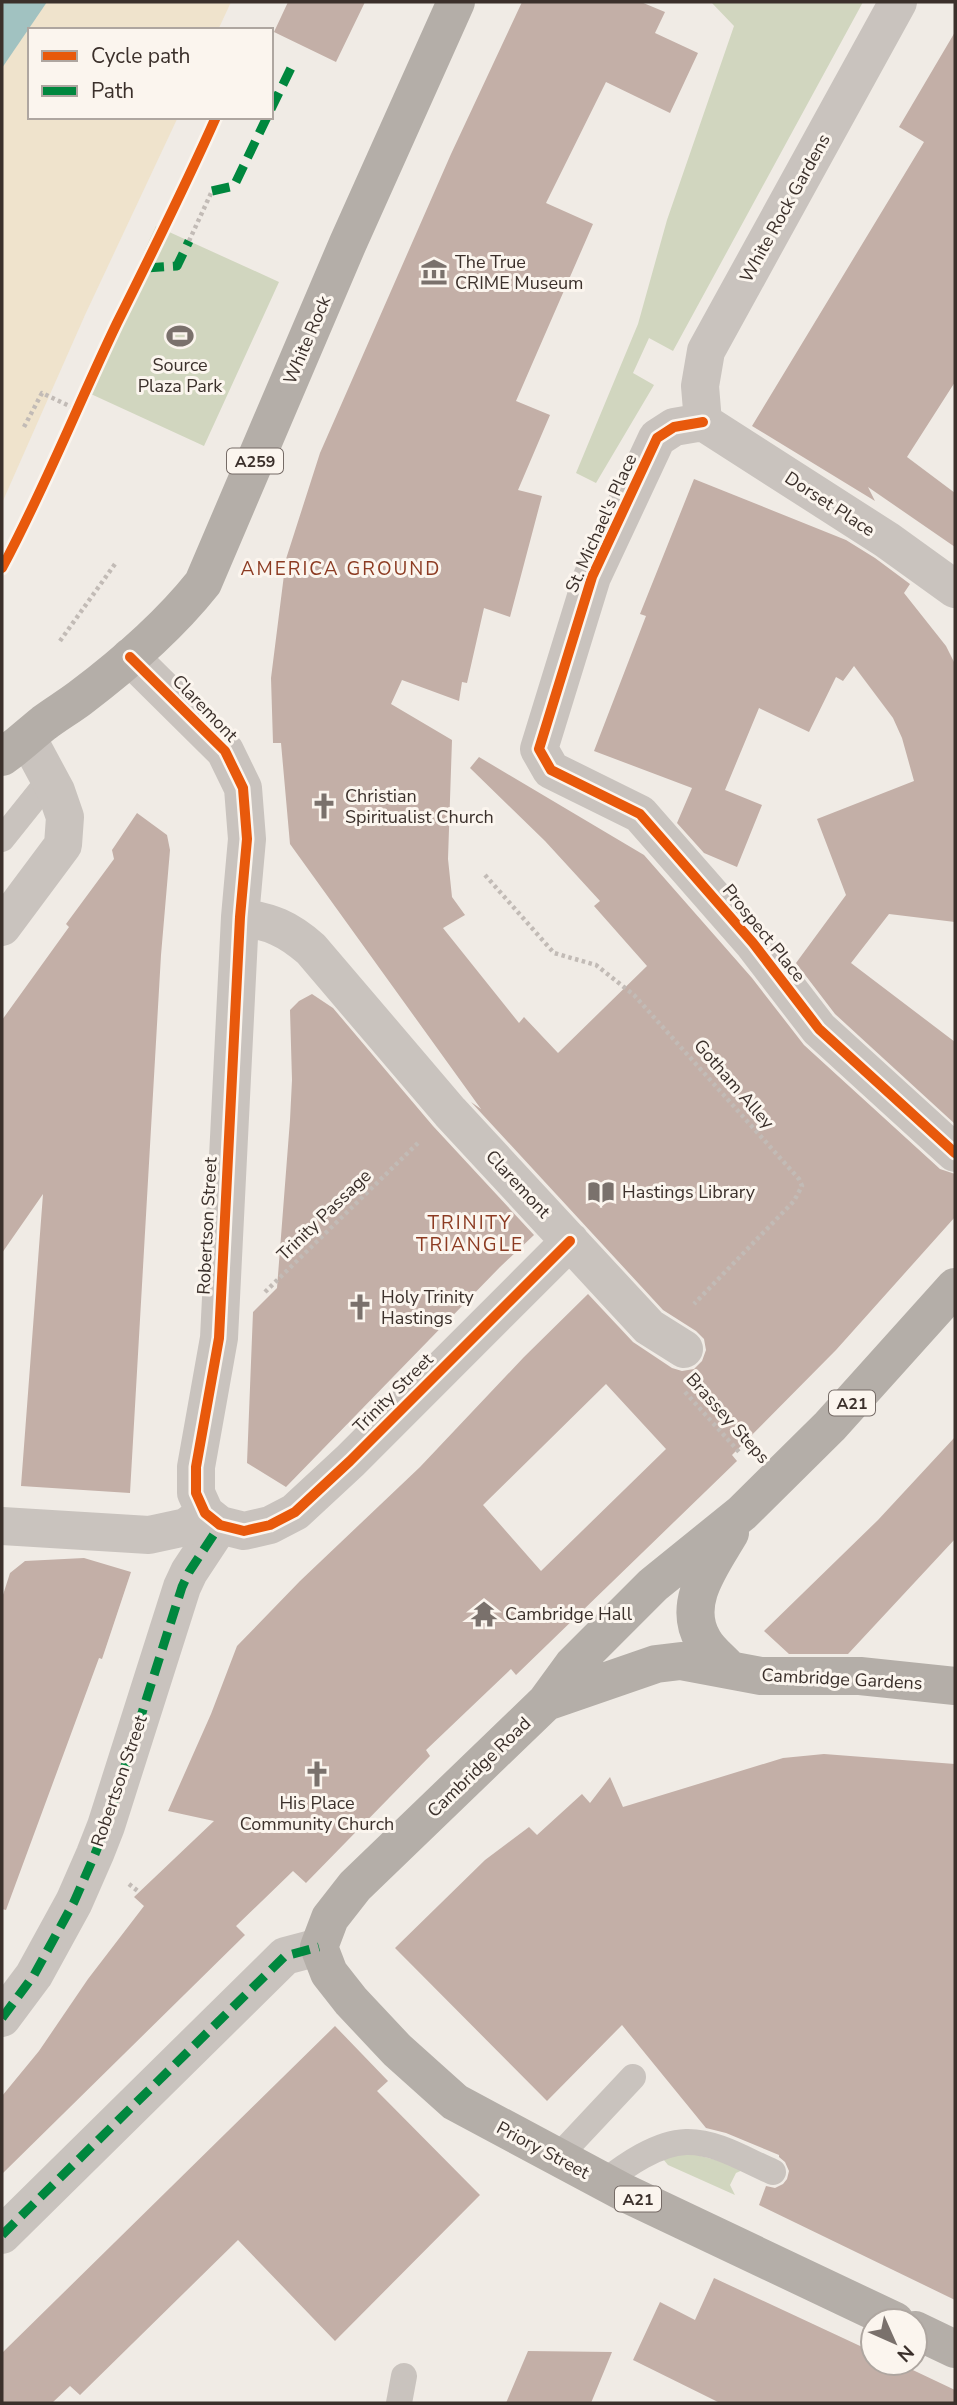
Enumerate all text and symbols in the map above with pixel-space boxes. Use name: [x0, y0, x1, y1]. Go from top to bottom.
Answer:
legend: [28, 28, 273, 119]
text: Cycle path: [91, 42, 190, 70]
text: Path: [91, 77, 134, 105]
street label: White Rock Gardens: [734, 129, 836, 287]
place label: The True CRIME Museum: [455, 250, 584, 295]
museum icon: The True CRIME Museum: [419, 257, 449, 287]
street label: White Rock: [278, 291, 337, 388]
sports icon: Source Plaza Park: [165, 321, 195, 351]
place label: Source Plaza Park: [138, 353, 223, 398]
road number: A259: [227, 448, 283, 474]
street label: St. Michael's Place: [560, 450, 642, 596]
street label: Dorset Place: [780, 466, 880, 542]
district label: AMERICA GROUND: [241, 556, 441, 582]
street label: Claremont: [167, 669, 244, 747]
place label: Christian Spiritualist Church: [345, 784, 494, 829]
church icon: Christian Spiritualist Church: [309, 791, 339, 821]
street label: Prospect Place: [717, 879, 811, 987]
street label: Gotham Alley: [688, 1034, 780, 1135]
street label: Claremont: [480, 1145, 556, 1224]
street label: Robertson Street: [191, 1156, 223, 1295]
street label: Trinity Passage: [272, 1164, 376, 1266]
library icon: Hastings Library: [586, 1177, 616, 1207]
place label: Hastings Library: [622, 1180, 756, 1204]
district label: TRINITY TRIANGLE: [416, 1210, 524, 1258]
place label: Holy Trinity Hastings: [381, 1285, 475, 1330]
church icon: Holy Trinity Hastings: [345, 1292, 375, 1322]
street label: Trinity Street: [348, 1347, 439, 1438]
street label: Brassey Steps: [681, 1367, 775, 1469]
road number: A21: [829, 1390, 875, 1415]
temple icon: Cambridge Hall: [469, 1599, 499, 1629]
place label: Cambridge Hall: [505, 1602, 633, 1626]
street label: Cambridge Gardens: [761, 1663, 923, 1695]
street label: Robertson Street: [85, 1711, 153, 1850]
street label: Cambridge Road: [422, 1711, 536, 1823]
church icon: His Place Community Church: [302, 1759, 332, 1789]
place label: His Place Community Church: [240, 1791, 394, 1836]
street label: Priory Street: [492, 2116, 594, 2185]
road number: A21: [615, 2186, 661, 2212]
north arrow: [859, 2307, 929, 2377]
text: N: [891, 2339, 920, 2368]

